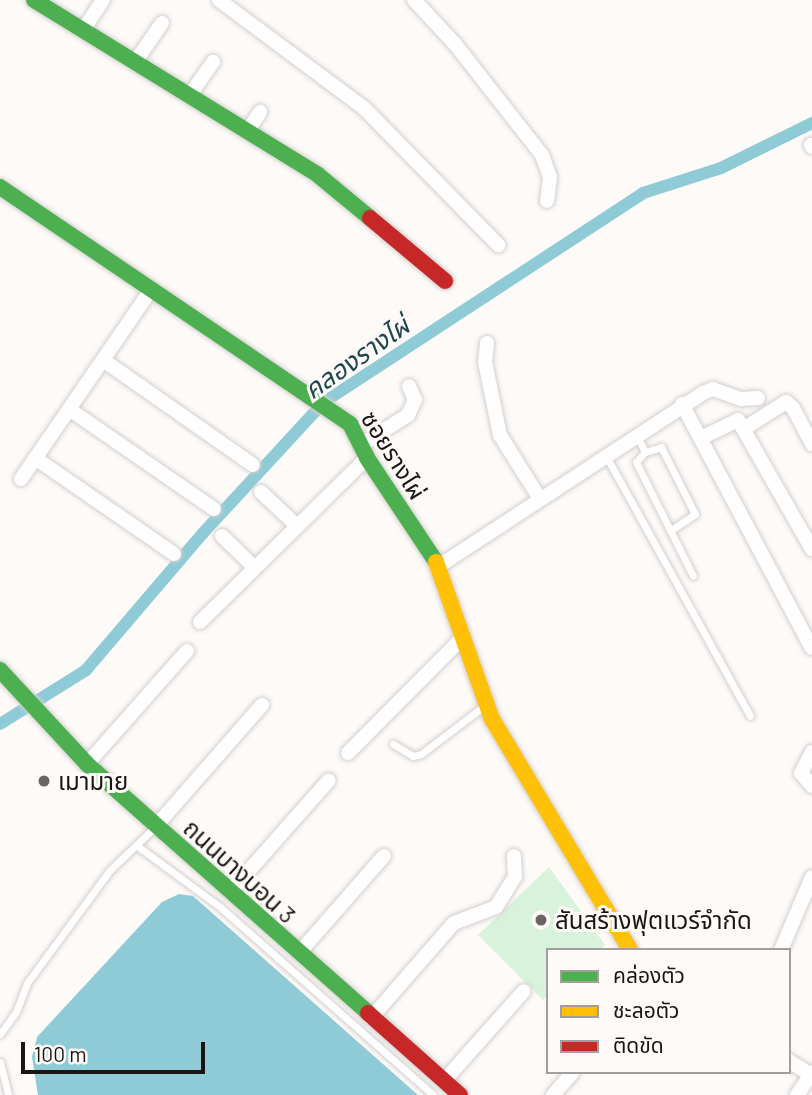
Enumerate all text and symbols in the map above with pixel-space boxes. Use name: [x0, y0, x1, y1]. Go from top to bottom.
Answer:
water label: คลองรางไผ่: [297, 309, 415, 405]
street label: ซอยรางไผ่: [356, 406, 432, 504]
place label: เมามาย: [58, 767, 128, 795]
marker: เมามาย: [36, 773, 52, 789]
street label: ถนนบางบอน 3: [178, 813, 302, 929]
place label: สันสร้างฟุตแวร์จำกัด: [555, 906, 752, 934]
marker: สันสร้างฟุตแวร์จำกัด: [533, 912, 549, 928]
legend: [546, 948, 791, 1074]
text: คล่องตัว: [613, 962, 685, 987]
text: ชะลอตัว: [613, 997, 679, 1022]
scale bar: [24, 1028, 208, 1072]
text: ติดขัด: [613, 1032, 664, 1057]
text: 100 m: [34, 1041, 87, 1066]

